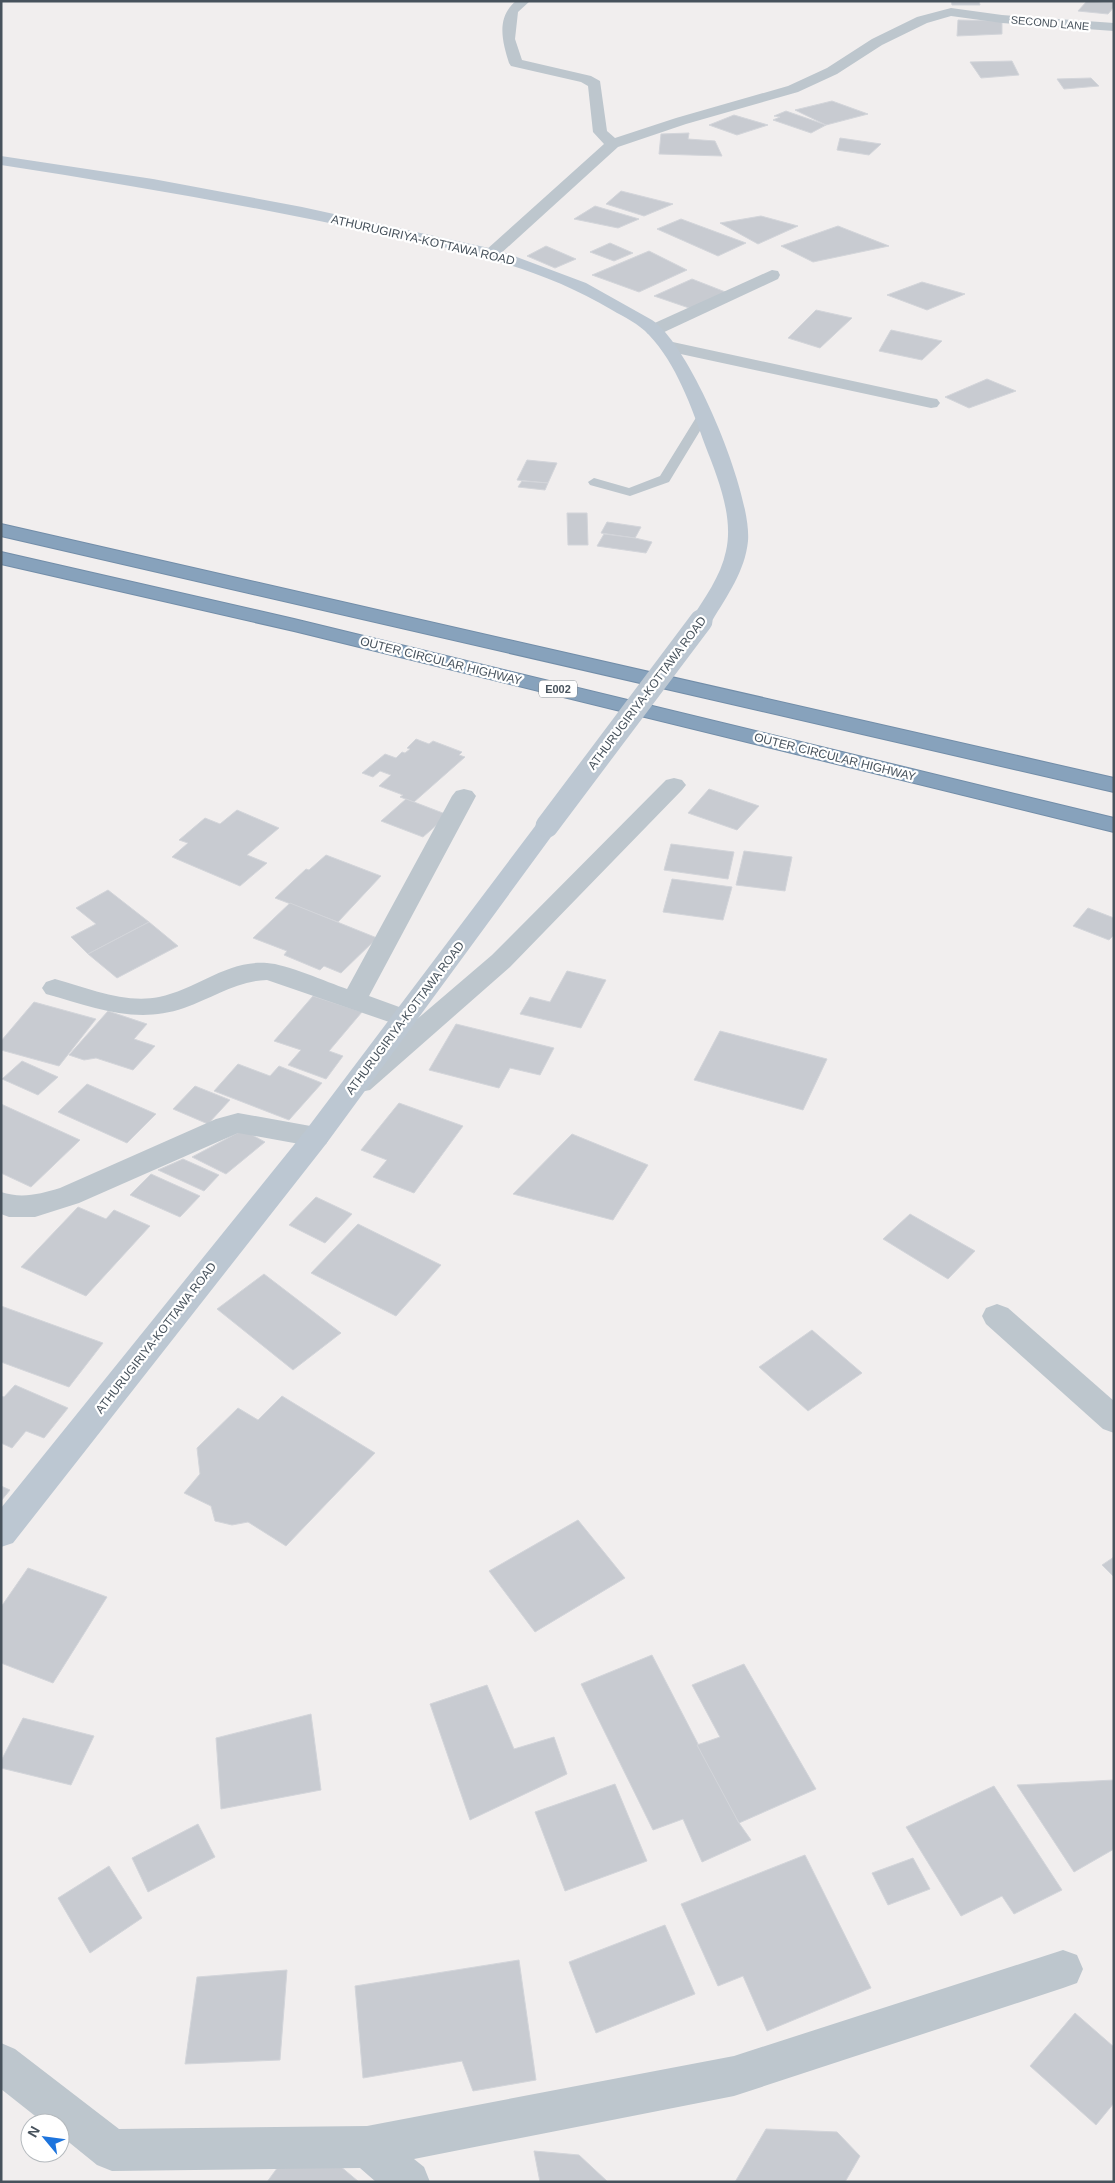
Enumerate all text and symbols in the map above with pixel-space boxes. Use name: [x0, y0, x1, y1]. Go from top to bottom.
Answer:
street label: SECOND LANE: [1010, 14, 1090, 32]
street label: ATHURUGIRIYA-KOTTAWA ROAD: [330, 212, 516, 268]
street label: ATHURUGIRIYA-KOTTAWA ROAD: [585, 614, 709, 772]
street label: OUTER CIRCULAR HIGHWAY: [359, 634, 523, 688]
road number: E002: [539, 681, 577, 698]
street label: OUTER CIRCULAR HIGHWAY: [753, 730, 917, 784]
street label: ATHURUGIRIYA-KOTTAWA ROAD: [343, 939, 467, 1097]
street label: ATHURUGIRIYA-KOTTAWA ROAD: [93, 1259, 220, 1416]
north arrow: [20, 2113, 70, 2163]
text: N: [24, 2123, 43, 2140]

